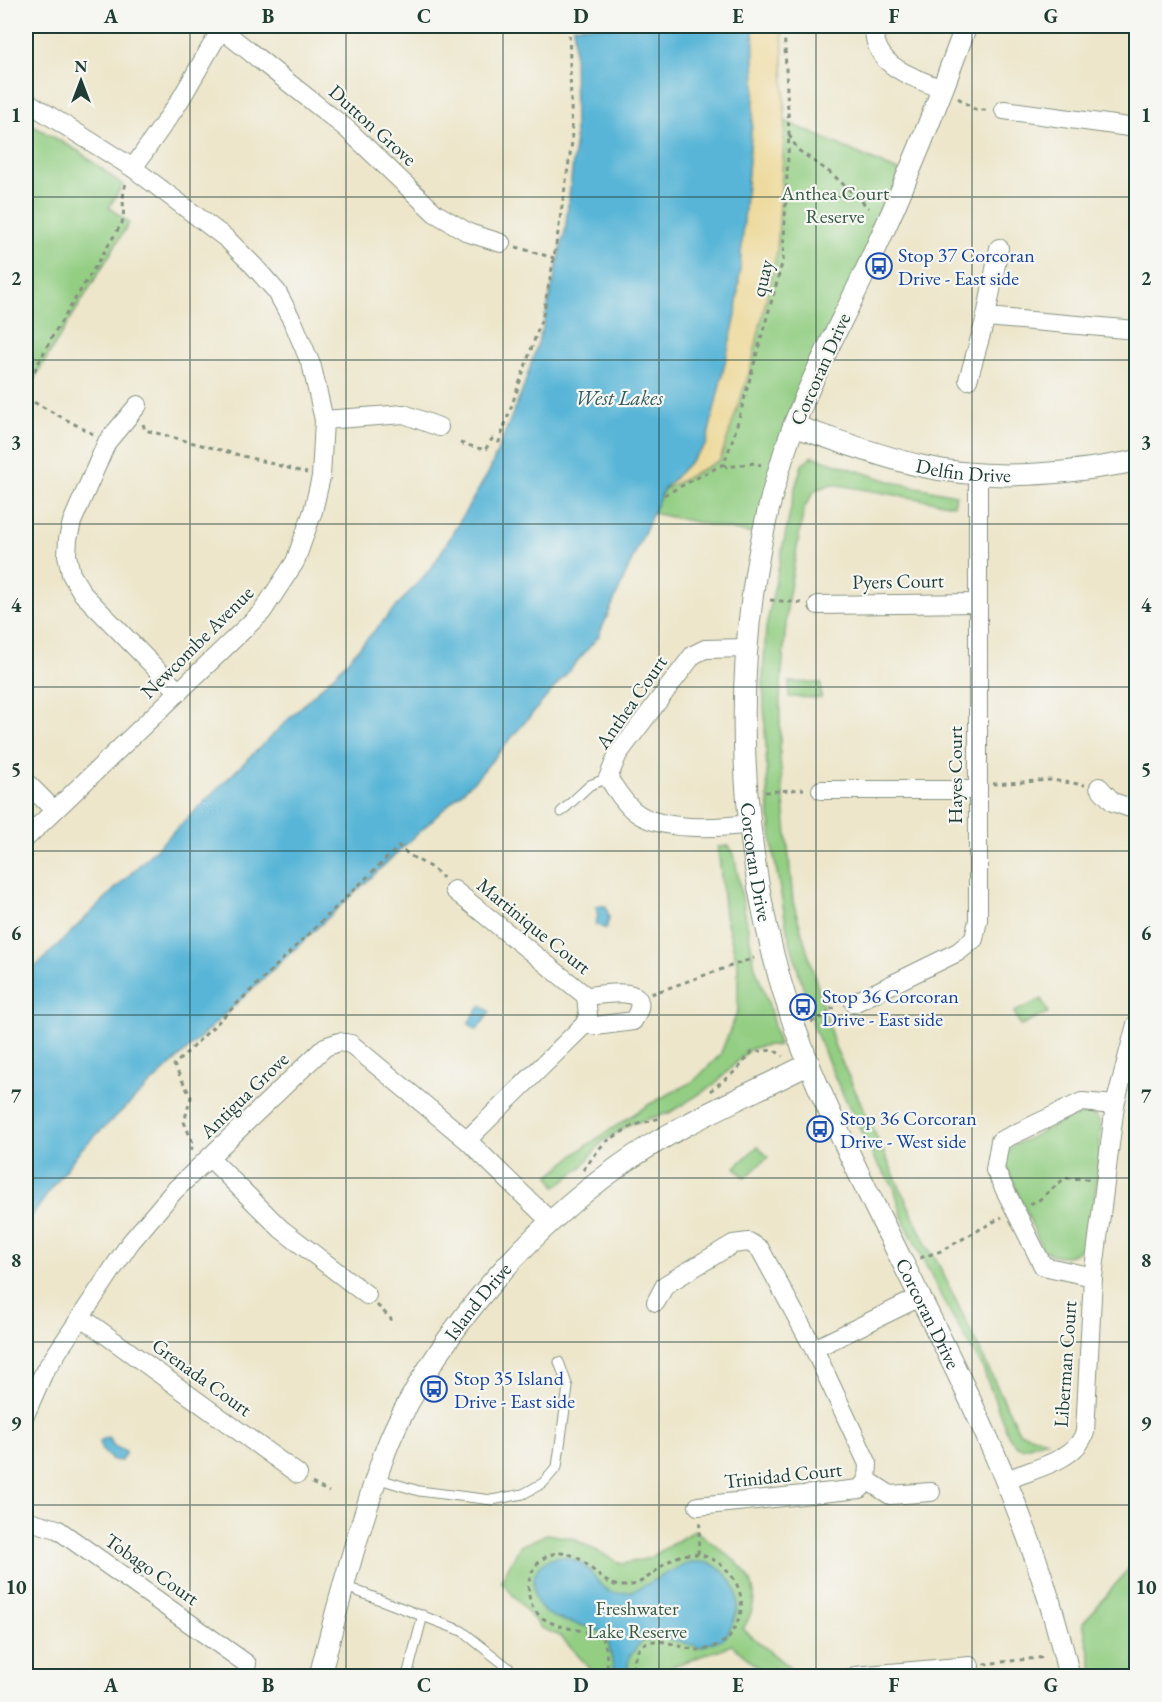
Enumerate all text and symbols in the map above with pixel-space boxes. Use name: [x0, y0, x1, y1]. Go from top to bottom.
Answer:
text: A: [103, 3, 119, 29]
text: B: [262, 3, 274, 29]
text: C: [417, 3, 431, 29]
text: D: [573, 3, 589, 29]
text: E: [732, 3, 744, 29]
text: F: [889, 3, 900, 29]
text: G: [1044, 3, 1058, 29]
north arrow: [51, 51, 111, 111]
text: N: [75, 56, 88, 77]
street label: Dutton Grove: [324, 79, 423, 171]
text: 1: [11, 102, 21, 128]
text: 1: [1141, 102, 1151, 128]
park label: Anthea Court Reserve: [780, 180, 890, 229]
place label: Stop 37 Corcoran Drive - East side: [898, 242, 1035, 291]
bus stop icon: Stop 37 Corcoran Drive - East side: [864, 251, 894, 281]
street label: quay: [745, 256, 779, 299]
text: 2: [11, 265, 22, 291]
text: 2: [1141, 265, 1152, 291]
street label: Corcoran Drive: [784, 309, 856, 429]
water label: West Lakes: [575, 384, 663, 411]
text: 3: [11, 429, 21, 455]
text: 3: [1141, 429, 1151, 455]
street label: Delfin Drive: [913, 452, 1011, 488]
street label: Pyers Court: [852, 567, 945, 595]
street label: Newcombe Avenue: [135, 580, 259, 704]
text: 4: [11, 592, 22, 618]
text: 4: [1141, 592, 1152, 618]
street label: Anthea Court: [589, 650, 673, 755]
street label: Hayes Court: [942, 725, 968, 824]
text: 5: [11, 756, 21, 782]
text: 5: [1141, 756, 1151, 782]
street label: Corcoran Drive: [735, 801, 778, 924]
street label: Martinique Court: [472, 872, 597, 980]
text: 6: [11, 920, 22, 946]
text: 6: [1141, 920, 1152, 946]
place label: Stop 36 Corcoran Drive - East side: [822, 983, 959, 1032]
bus stop icon: Stop 36 Corcoran Drive - East side: [788, 992, 818, 1022]
street label: Antigua Grove: [193, 1046, 294, 1145]
text: 7: [11, 1083, 22, 1109]
text: 7: [1141, 1083, 1152, 1109]
place label: Stop 36 Corcoran Drive - West side: [840, 1105, 977, 1154]
bus stop icon: Stop 36 Corcoran Drive - West side: [805, 1114, 835, 1144]
text: 8: [11, 1247, 21, 1273]
text: 8: [1141, 1247, 1151, 1273]
street label: Corcoran Drive: [890, 1254, 966, 1373]
street label: Island Drive: [438, 1256, 517, 1346]
street label: Liberman Court: [1048, 1299, 1082, 1428]
street label: Grenada Court: [147, 1332, 258, 1422]
place label: Stop 35 Island Drive - East side: [454, 1365, 575, 1414]
bus stop icon: Stop 35 Island Drive - East side: [419, 1374, 449, 1404]
text: 9: [11, 1410, 22, 1436]
text: 9: [1141, 1410, 1152, 1436]
street label: Trinidad Court: [723, 1456, 844, 1494]
street label: Tobago Court: [100, 1527, 205, 1611]
text: 10: [5, 1574, 27, 1600]
text: 10: [1135, 1574, 1157, 1600]
park label: Freshwater Lake Reserve: [587, 1595, 687, 1644]
text: A: [103, 1672, 119, 1698]
text: B: [262, 1672, 274, 1698]
text: C: [417, 1672, 431, 1698]
text: D: [573, 1672, 589, 1698]
text: E: [732, 1672, 744, 1698]
text: F: [889, 1672, 900, 1698]
text: G: [1044, 1672, 1058, 1698]

